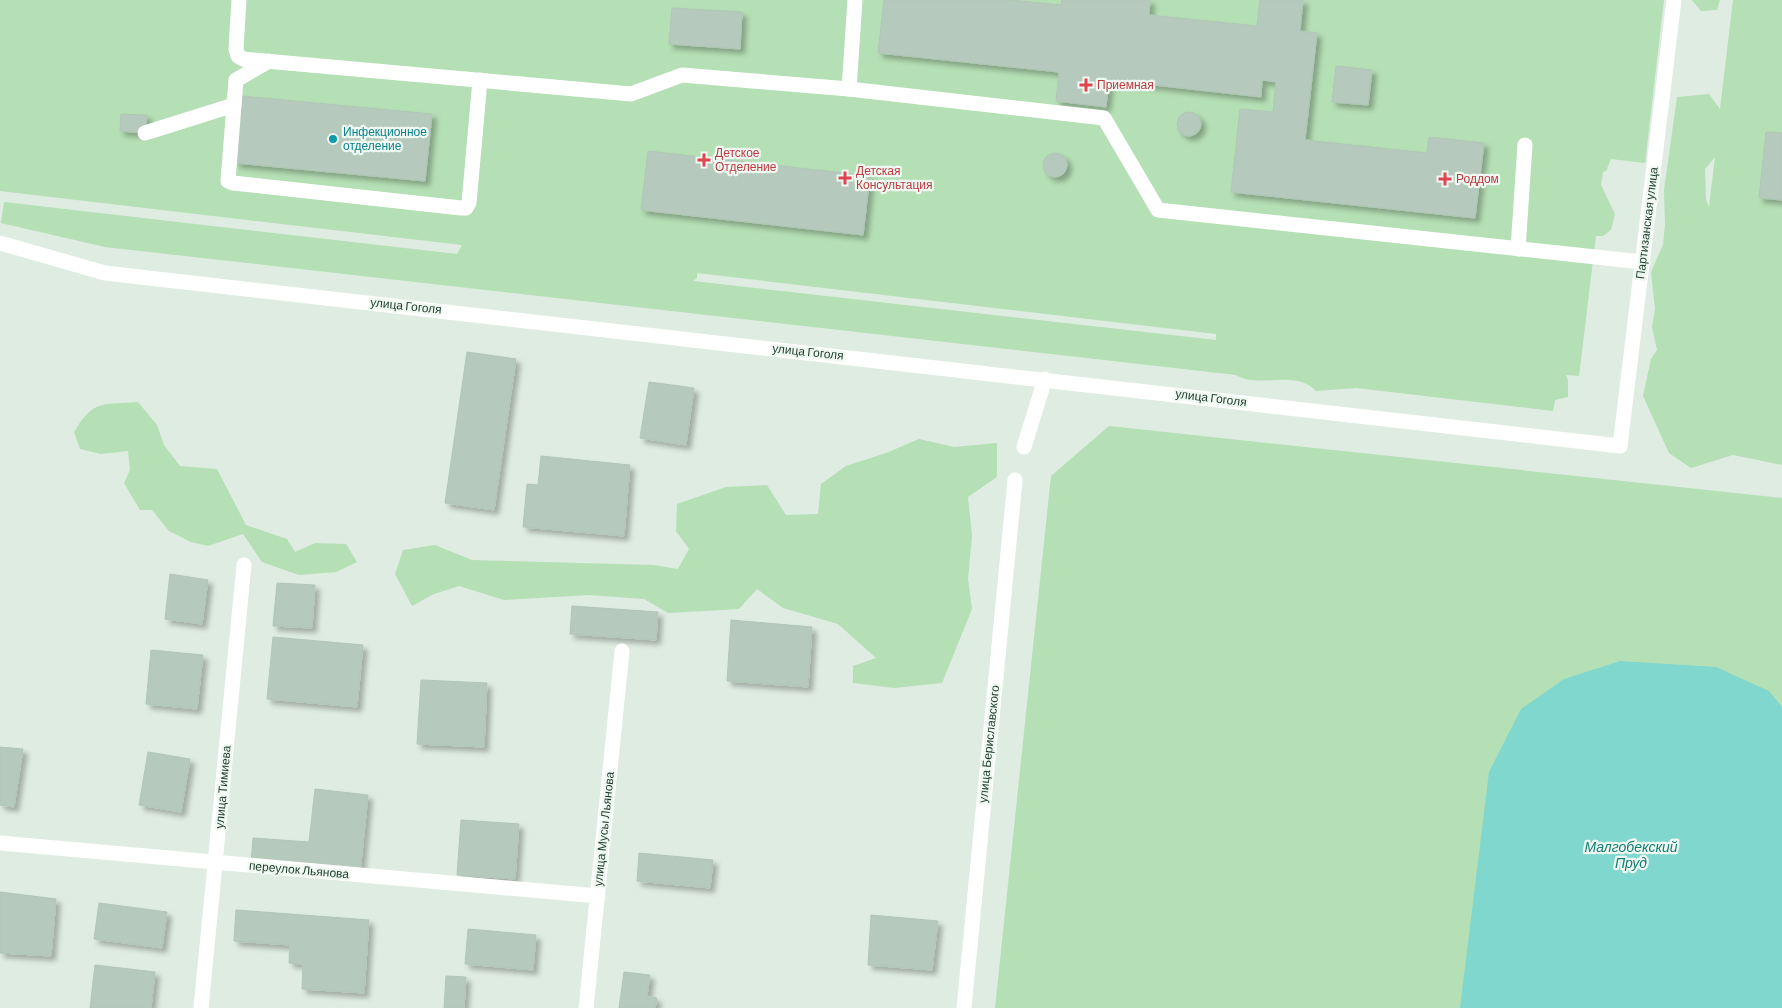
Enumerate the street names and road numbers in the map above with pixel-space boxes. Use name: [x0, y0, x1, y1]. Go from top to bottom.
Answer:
street label: Партизанская улица: [1632, 166, 1661, 280]
street label: улица Гоголя: [370, 294, 443, 317]
street label: улица Гоголя: [772, 340, 845, 363]
street label: улица Гоголя: [1175, 386, 1248, 409]
street label: улица Бериславского: [975, 684, 1002, 803]
street label: улица Тимиева: [211, 744, 234, 829]
street label: улица Мусы Льянова: [590, 771, 617, 887]
street label: переулок Льянова: [248, 858, 350, 881]

